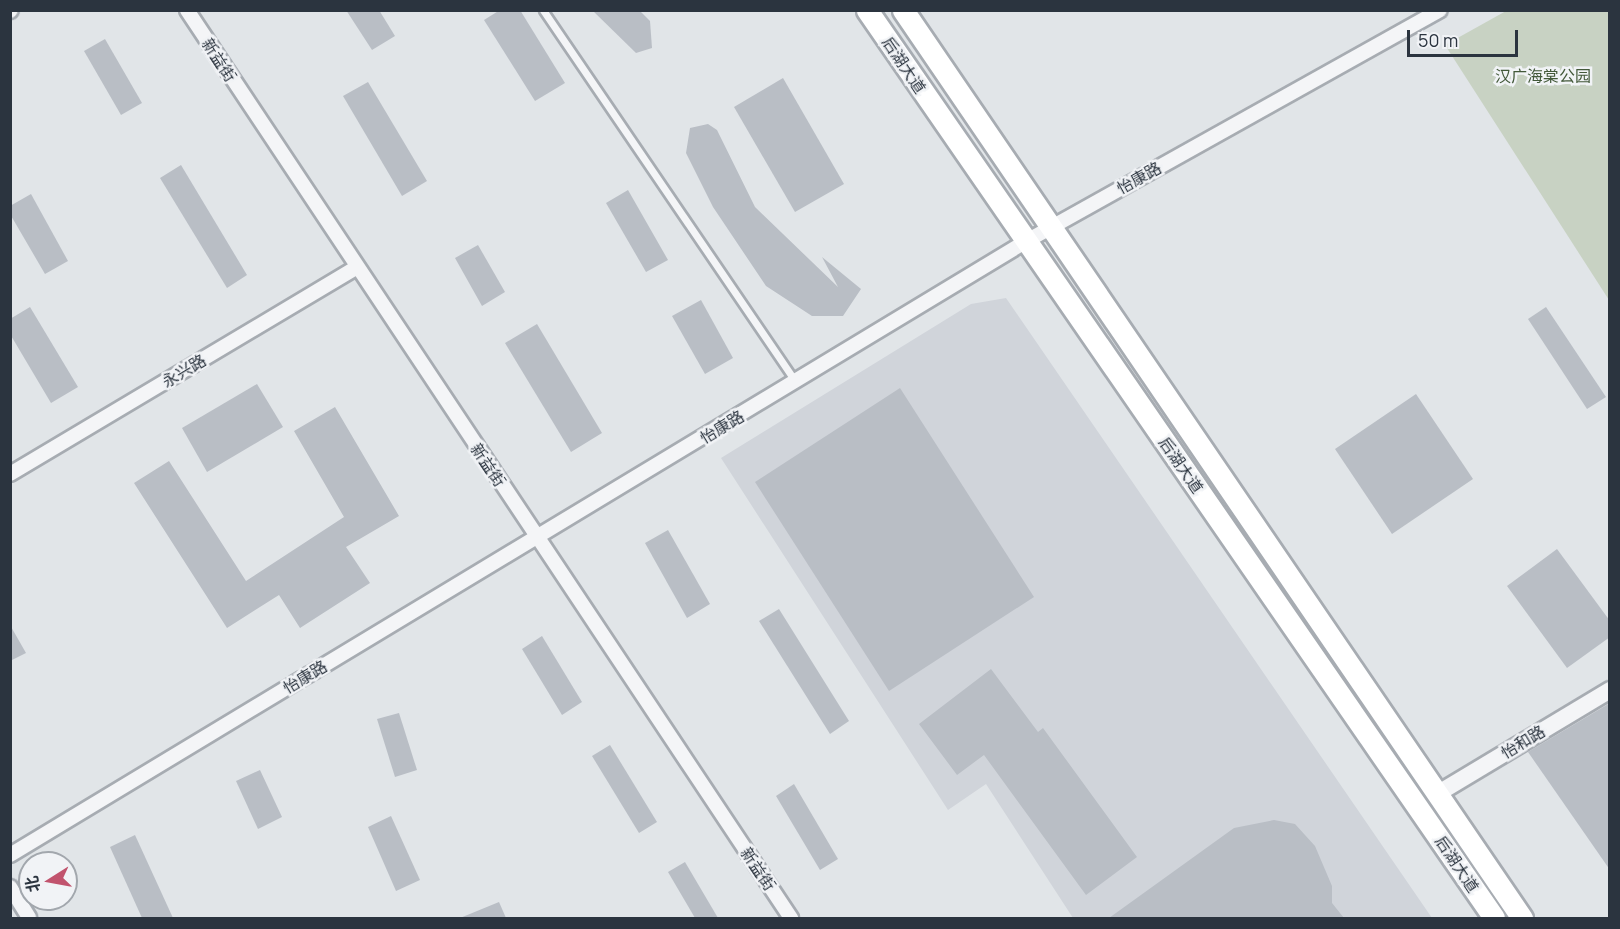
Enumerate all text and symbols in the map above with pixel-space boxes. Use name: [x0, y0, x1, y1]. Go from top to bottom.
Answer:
scale bar: [1410, 18, 1521, 56]
text: 50 m: [1418, 28, 1458, 52]
street label: 后湖大道: [878, 33, 930, 97]
street label: 新益街: [198, 35, 240, 85]
park label: 汉广海棠公园: [1495, 66, 1591, 86]
street label: 怡康路: [1113, 158, 1165, 198]
street label: 永兴路: [158, 350, 210, 392]
street label: 怡康路: [696, 406, 748, 448]
street label: 后湖大道: [1155, 433, 1207, 497]
street label: 新益街: [467, 440, 509, 490]
street label: 怡康路: [279, 656, 331, 698]
street label: 怡和路: [1497, 721, 1549, 763]
street label: 后湖大道: [1431, 832, 1483, 896]
street label: 新益街: [737, 844, 779, 894]
north arrow: [18, 851, 78, 911]
text: 北: [20, 874, 45, 894]

